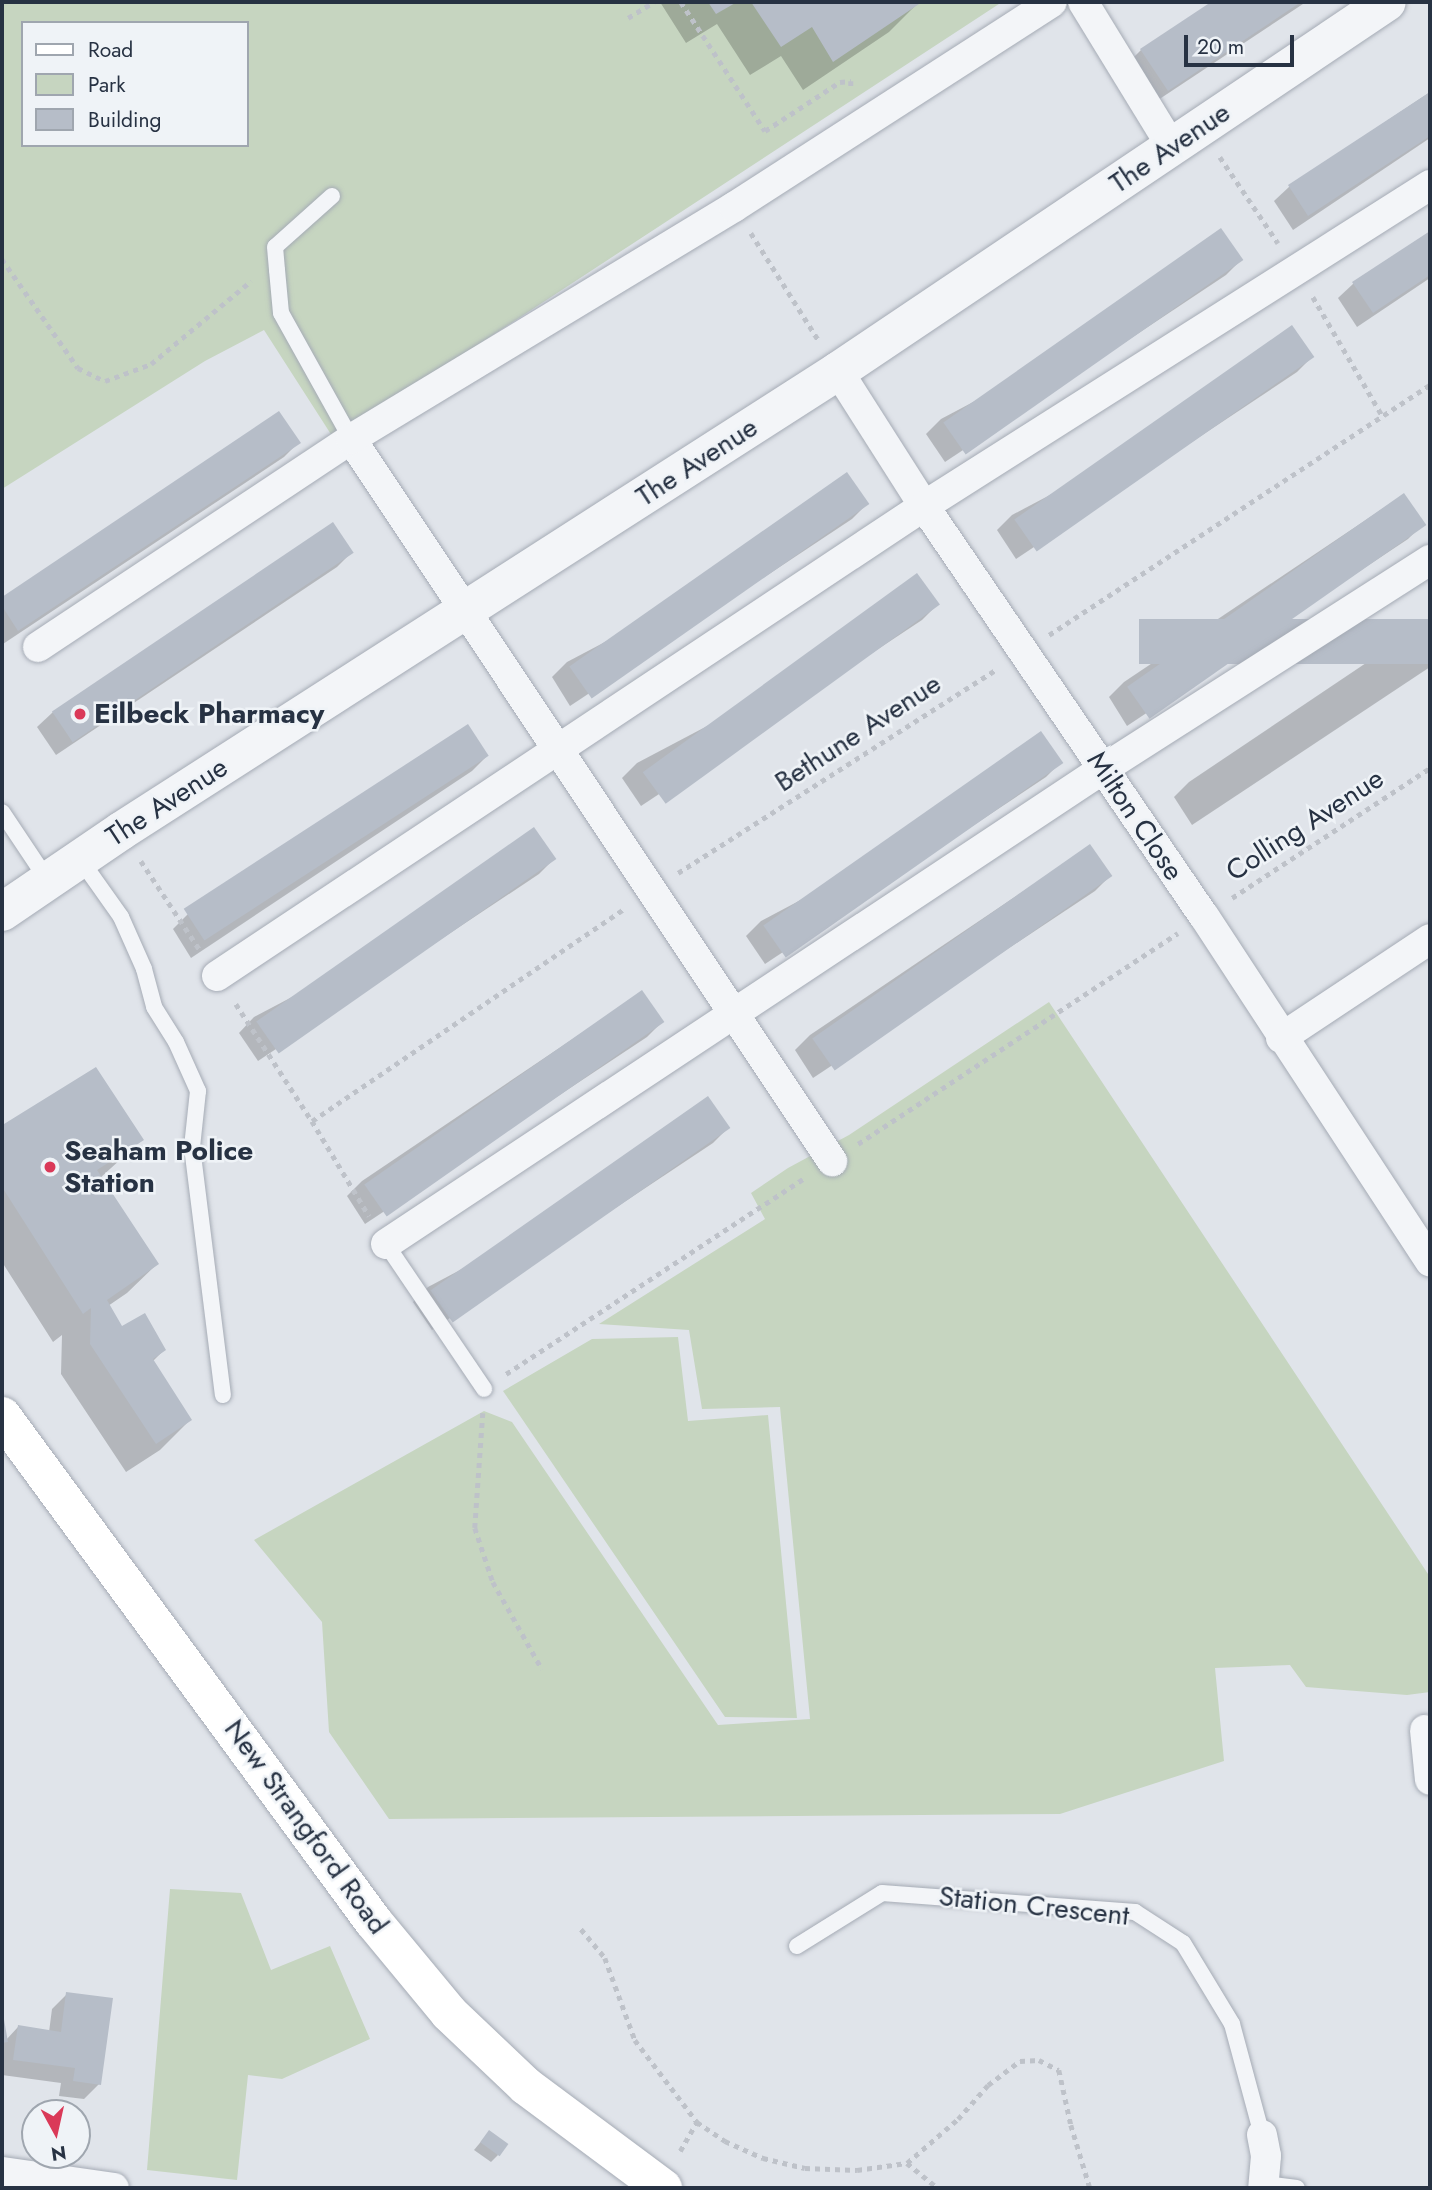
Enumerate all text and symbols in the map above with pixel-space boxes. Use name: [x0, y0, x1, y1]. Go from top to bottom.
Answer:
legend: [21, 21, 248, 147]
scale bar: [1187, 21, 1297, 65]
text: 20 m: [1197, 32, 1244, 62]
text: Road: [88, 35, 133, 65]
text: Park: [88, 70, 125, 100]
street label: The Avenue: [1104, 96, 1236, 200]
text: Building: [88, 105, 161, 135]
street label: The Avenue: [630, 410, 764, 514]
street label: Bethune Avenue: [769, 667, 947, 799]
place label: Eilbeck Pharmacy: [94, 697, 324, 731]
marker: Eilbeck Pharmacy: [72, 706, 88, 722]
street label: Milton Close: [1080, 745, 1190, 887]
street label: The Avenue: [100, 750, 234, 854]
street label: Colling Avenue: [1220, 762, 1390, 888]
place label: Seaham Police Station: [64, 1134, 253, 1200]
marker: Seaham Police Station: [42, 1159, 58, 1175]
street label: New Strangford Road: [217, 1713, 395, 1941]
street label: Station Crescent: [937, 1879, 1131, 1933]
north arrow: [21, 2099, 91, 2169]
text: N: [49, 2139, 68, 2168]

